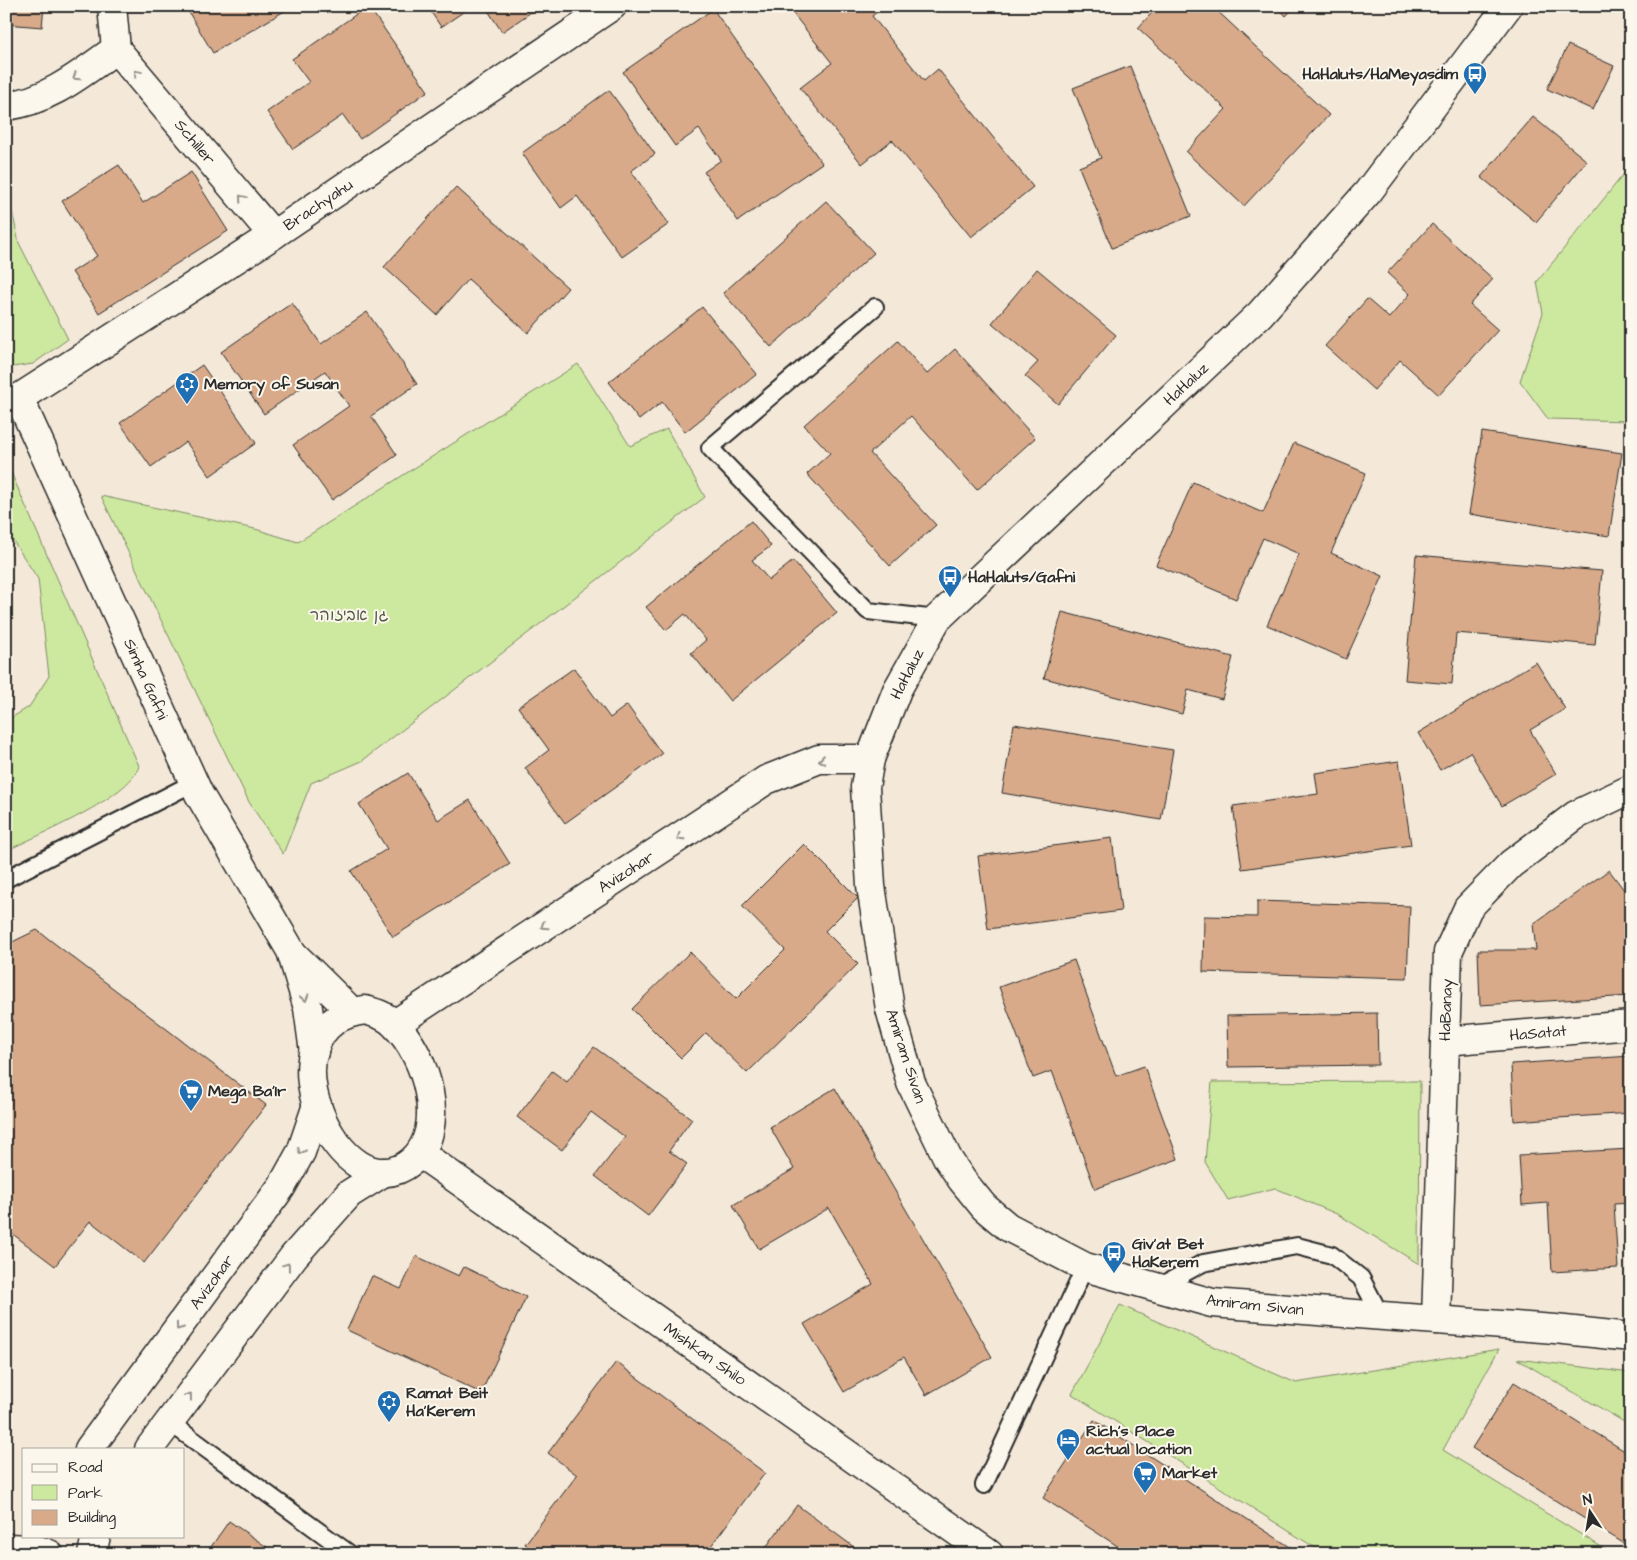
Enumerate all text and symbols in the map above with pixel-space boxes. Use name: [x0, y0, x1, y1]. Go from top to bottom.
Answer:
bus stop icon: HaHaluts/HaMeyasdim: [1462, 61, 1488, 95]
place label: HaHaluts/HaMeyasdim: [1302, 63, 1459, 86]
one-way arrow: [134, 70, 143, 79]
one-way arrow: [72, 71, 82, 80]
street label: Schiller: [169, 115, 221, 170]
street label: Brachyahu: [279, 174, 358, 237]
one-way arrow: [238, 194, 247, 203]
street label: HaHaluz: [1159, 357, 1213, 411]
synagogue icon: Memory of Susan: [174, 371, 200, 405]
place label: Memory of Susan: [204, 373, 339, 396]
bus stop icon: HaHaluts/Gafni: [937, 564, 963, 598]
place label: HaHaluts/Gafni: [968, 566, 1076, 588]
park label: גן אביזוהר: [310, 604, 388, 626]
street label: Simha Gafni: [118, 635, 174, 724]
street label: HaHaluz: [885, 645, 929, 703]
one-way arrow: [817, 755, 826, 765]
one-way arrow: [676, 831, 686, 840]
street label: Avizohar: [594, 846, 658, 898]
one-way arrow: [540, 920, 550, 929]
street label: HaBanay: [1434, 978, 1459, 1042]
one-way arrow: [299, 993, 309, 1001]
street label: Amiram Sivan: [880, 1006, 932, 1106]
street label: HaSatat: [1508, 1019, 1568, 1046]
supermarket icon: Mega Ba'Ir: [178, 1078, 204, 1112]
place label: Mega Ba'Ir: [208, 1080, 286, 1104]
one-way arrow: [296, 1146, 307, 1155]
place label: Giv'at Bet HaKerem: [1132, 1233, 1204, 1273]
bus stop icon: Giv'at Bet HaKerem: [1101, 1240, 1127, 1274]
street label: Avizohar: [185, 1250, 239, 1314]
one-way arrow: [281, 1263, 289, 1272]
street label: Amiram Sivan: [1205, 1289, 1305, 1321]
street label: Mishkan Shilo: [659, 1317, 751, 1391]
one-way arrow: [176, 1321, 184, 1330]
place label: Ramat Beit Ha'Kerem: [406, 1382, 488, 1422]
synagogue icon: Ramat Beit Ha'Kerem: [376, 1389, 402, 1423]
one-way arrow: [183, 1392, 192, 1402]
place label: Rich's Place actual location: [1085, 1420, 1192, 1460]
hotel icon: Rich's Place actual location: [1055, 1427, 1081, 1461]
legend: [22, 1448, 185, 1538]
text: Road: [68, 1457, 103, 1478]
supermarket icon: Market: [1132, 1460, 1158, 1494]
place label: Market: [1162, 1462, 1218, 1484]
text: Park: [68, 1483, 103, 1504]
north arrow: [1564, 1488, 1614, 1538]
text: N: [1581, 1490, 1594, 1511]
text: Building: [68, 1507, 116, 1529]

